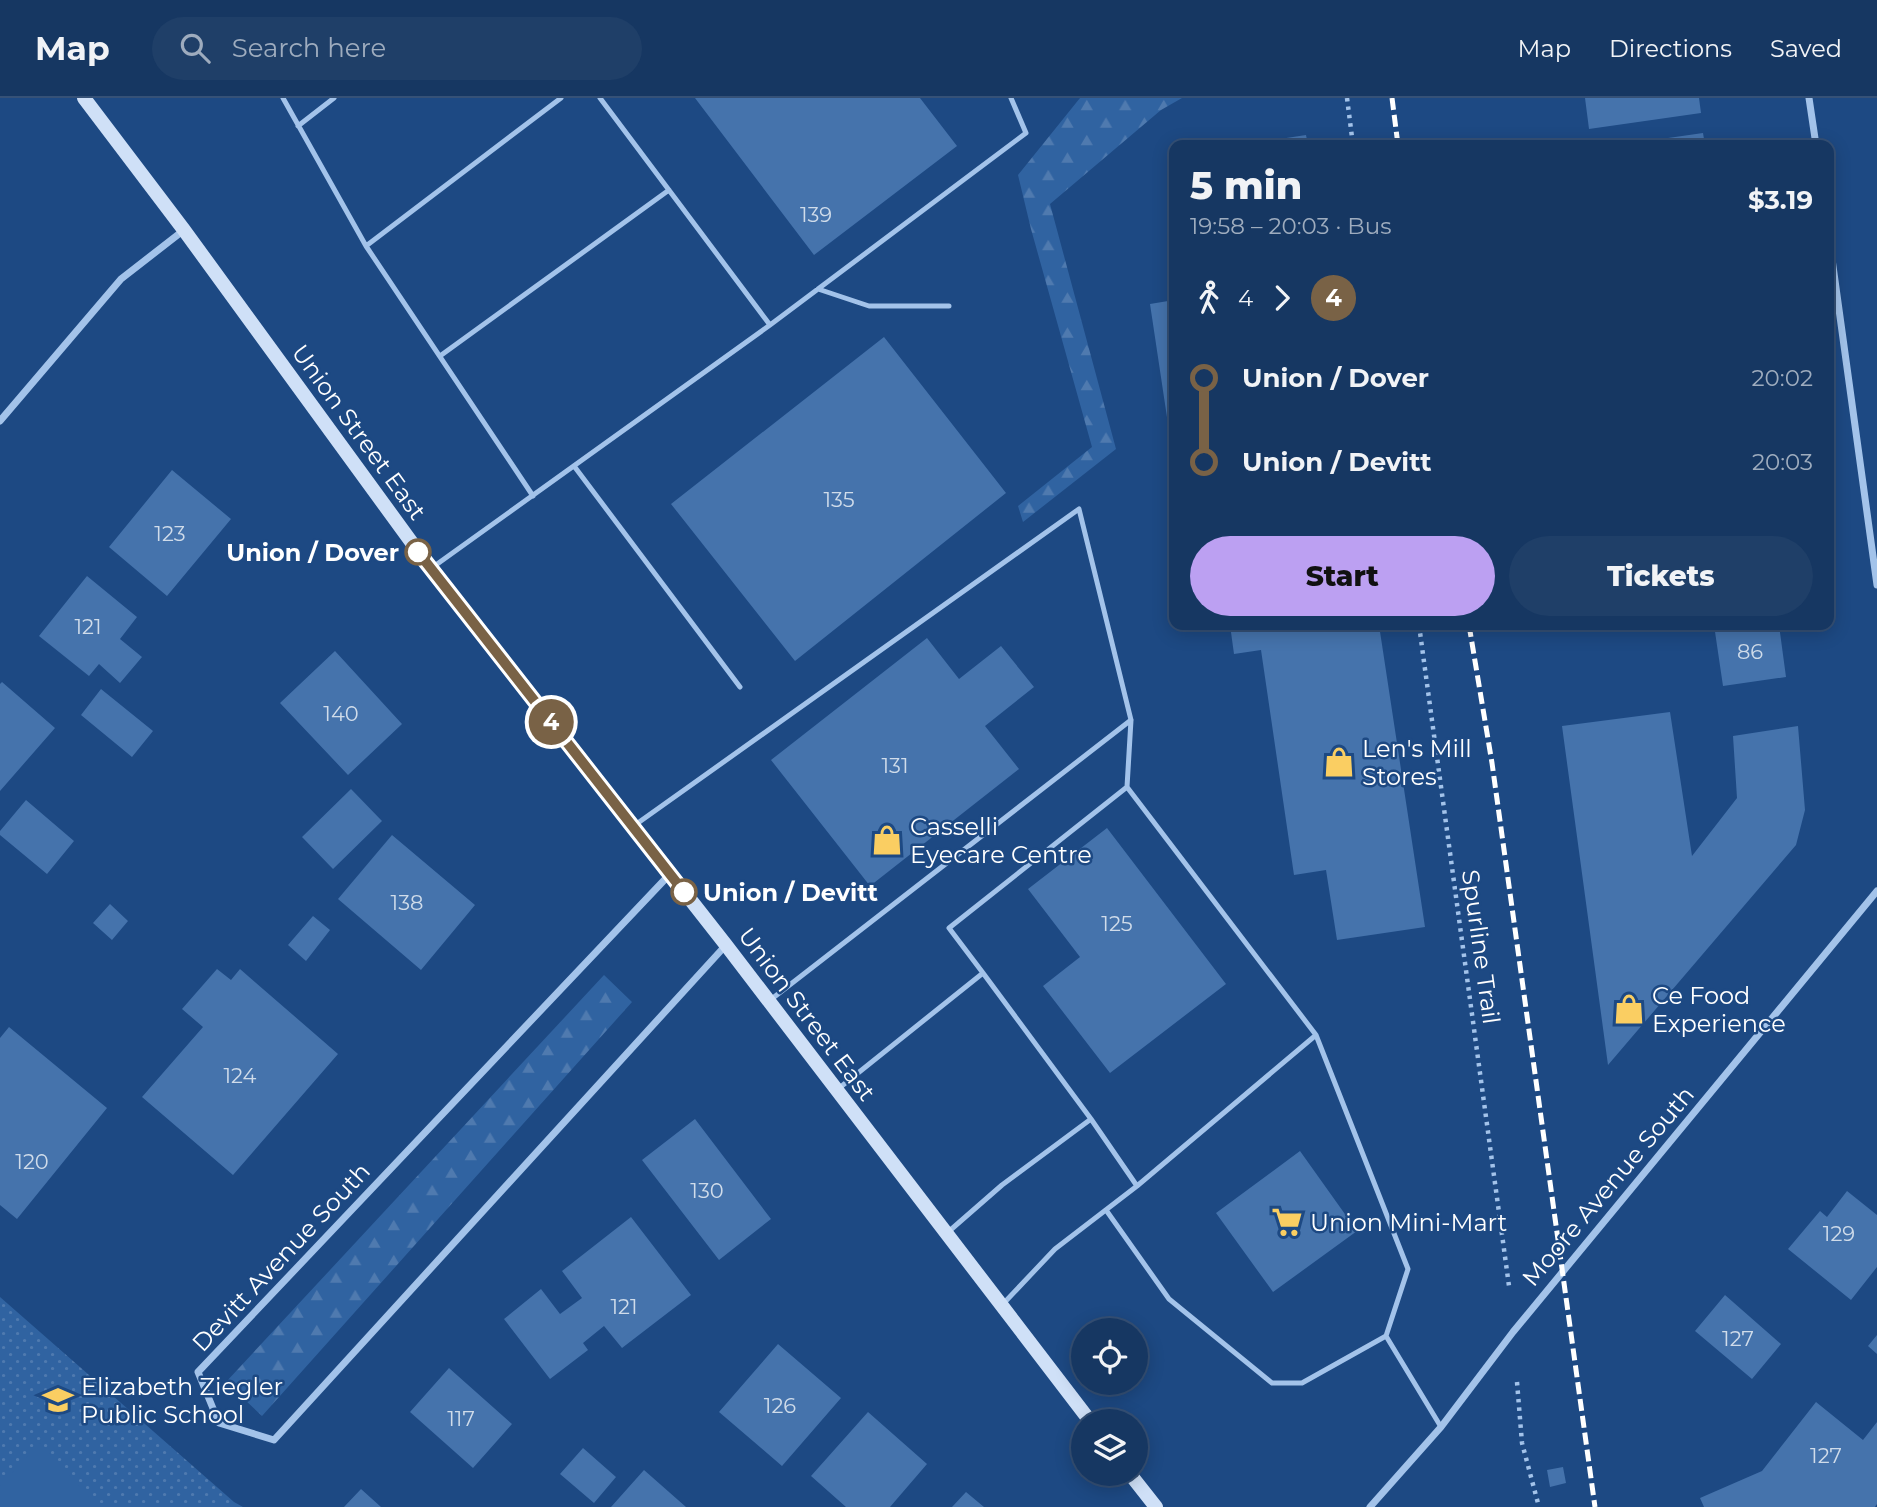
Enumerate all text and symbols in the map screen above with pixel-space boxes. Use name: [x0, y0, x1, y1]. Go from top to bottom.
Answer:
search box: [152, 17, 642, 80]
text: Map: [35, 28, 110, 68]
icon: search: [176, 29, 214, 67]
text: Search here: [232, 32, 386, 64]
text: Map: [1518, 34, 1571, 63]
text: Directions: [1609, 34, 1732, 63]
text: Saved: [1770, 34, 1842, 63]
text: 5 min: [1190, 162, 1302, 209]
text: $3.19: [1748, 184, 1813, 216]
house number: 139: [800, 202, 832, 227]
text: 19:58 – 20:03 · Bus: [1190, 212, 1391, 240]
icon: walk: [1190, 279, 1228, 317]
icon: forward: [1263, 279, 1301, 317]
text: 4: [1325, 283, 1342, 312]
text: 4: [1238, 284, 1253, 312]
street label: Union Street East: [286, 339, 432, 526]
text: Union / Dover: [1242, 362, 1429, 394]
text: 20:02: [1752, 364, 1813, 392]
text: Union / Devitt: [1242, 446, 1432, 478]
text: 20:03: [1752, 448, 1813, 476]
house number: 135: [823, 487, 855, 512]
house number: 123: [154, 521, 186, 546]
button: Start: [1190, 536, 1495, 616]
button: Tickets: [1509, 536, 1813, 616]
place label: Union / Dover: [226, 538, 399, 567]
marker: Union / Dover: [405, 539, 431, 565]
house number: 121: [74, 614, 102, 639]
house number: 86: [1737, 639, 1763, 664]
line badge: 4: [528, 699, 574, 745]
house number: 140: [323, 701, 359, 726]
text: 4: [543, 707, 559, 736]
place label: Len's Mill Stores: [1362, 734, 1472, 791]
shop icon: Len's Mill Stores: [1322, 745, 1356, 779]
house number: 131: [881, 753, 909, 778]
place label: Casselli Eyecare Centre: [910, 812, 1092, 869]
shop icon: Casselli Eyecare Centre: [870, 823, 904, 857]
street label: Spurline Trail: [1456, 868, 1506, 1026]
place label: Union / Devitt: [703, 878, 878, 907]
marker: Union / Devitt: [671, 879, 697, 905]
house number: 138: [391, 890, 423, 915]
house number: 125: [1101, 911, 1133, 936]
street label: Union Street East: [732, 922, 882, 1107]
place label: Ce Food Experience: [1652, 981, 1786, 1038]
shop icon: Ce Food Experience: [1612, 992, 1646, 1026]
house number: 124: [224, 1063, 257, 1088]
street label: Moore Avenue South: [1516, 1080, 1700, 1292]
house number: 120: [15, 1149, 49, 1174]
street label: Devitt Avenue South: [186, 1157, 376, 1357]
house number: 130: [690, 1178, 724, 1203]
supermarket icon: Union Mini-Mart: [1270, 1205, 1304, 1239]
place label: Union Mini-Mart: [1310, 1208, 1508, 1237]
house number: 129: [1823, 1221, 1855, 1246]
house number: 121: [610, 1294, 638, 1319]
map controls: [1071, 1318, 1148, 1486]
button: locate: [1071, 1318, 1148, 1395]
house number: 127: [1722, 1326, 1754, 1351]
place label: Elizabeth Ziegler Public School: [81, 1372, 283, 1429]
school or university icon: Elizabeth Ziegler Public School: [41, 1383, 75, 1417]
house number: 126: [764, 1393, 796, 1418]
house number: 117: [447, 1406, 475, 1431]
button: layers: [1071, 1409, 1148, 1486]
house number: 127: [1810, 1443, 1842, 1468]

